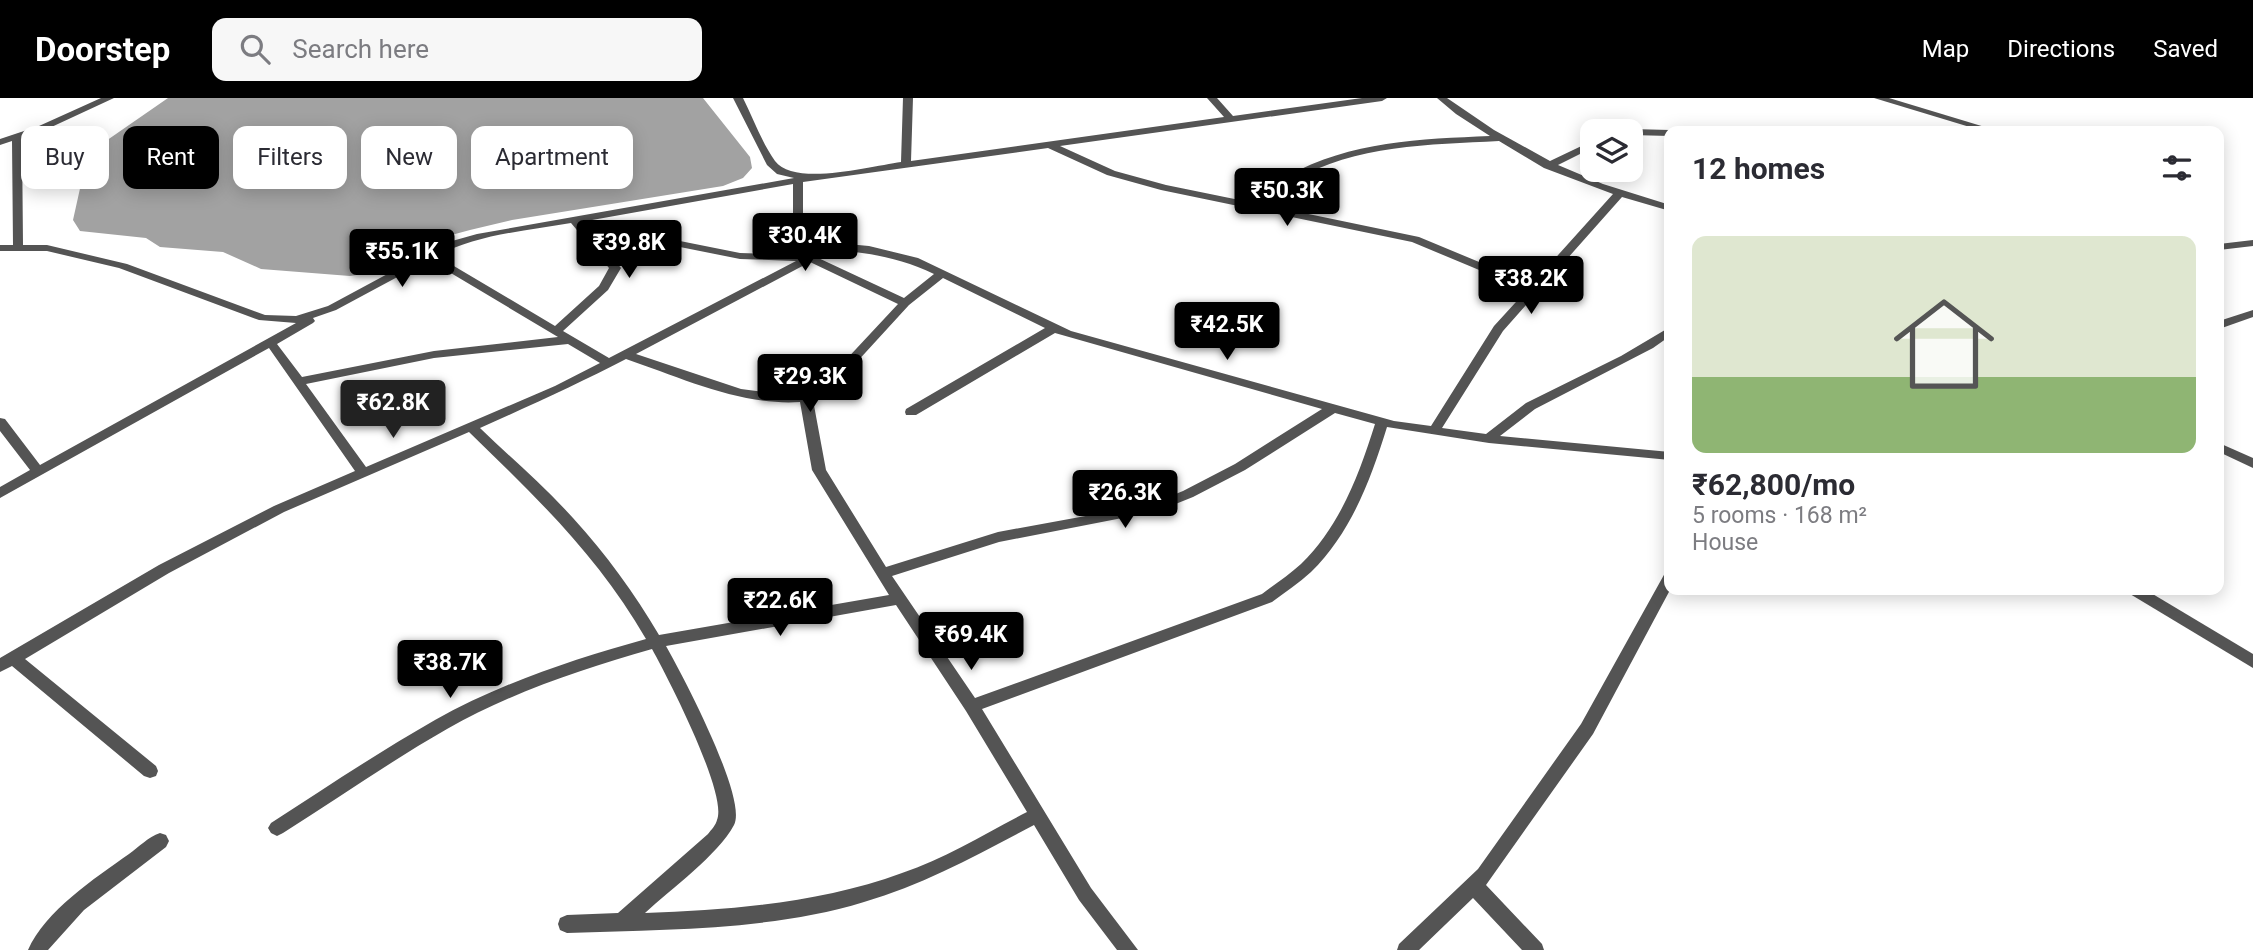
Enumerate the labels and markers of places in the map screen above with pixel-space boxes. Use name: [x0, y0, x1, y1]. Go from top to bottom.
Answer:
pin: ₹50.3K: [1230, 169, 1344, 228]
pin: ₹30.4K: [748, 214, 862, 273]
pin: ₹39.8K: [572, 220, 686, 280]
pin: ₹55.1K: [345, 230, 459, 289]
pin: ₹38.2K: [1474, 256, 1588, 316]
pin: ₹42.5K: [1170, 302, 1284, 362]
pin: ₹29.3K: [753, 354, 867, 414]
pin: ₹62.8K: [336, 380, 450, 440]
pin: ₹26.3K: [1068, 470, 1182, 530]
pin: ₹22.6K: [723, 578, 837, 638]
pin: ₹69.4K: [914, 612, 1028, 672]
pin: ₹38.7K: [393, 640, 507, 700]

